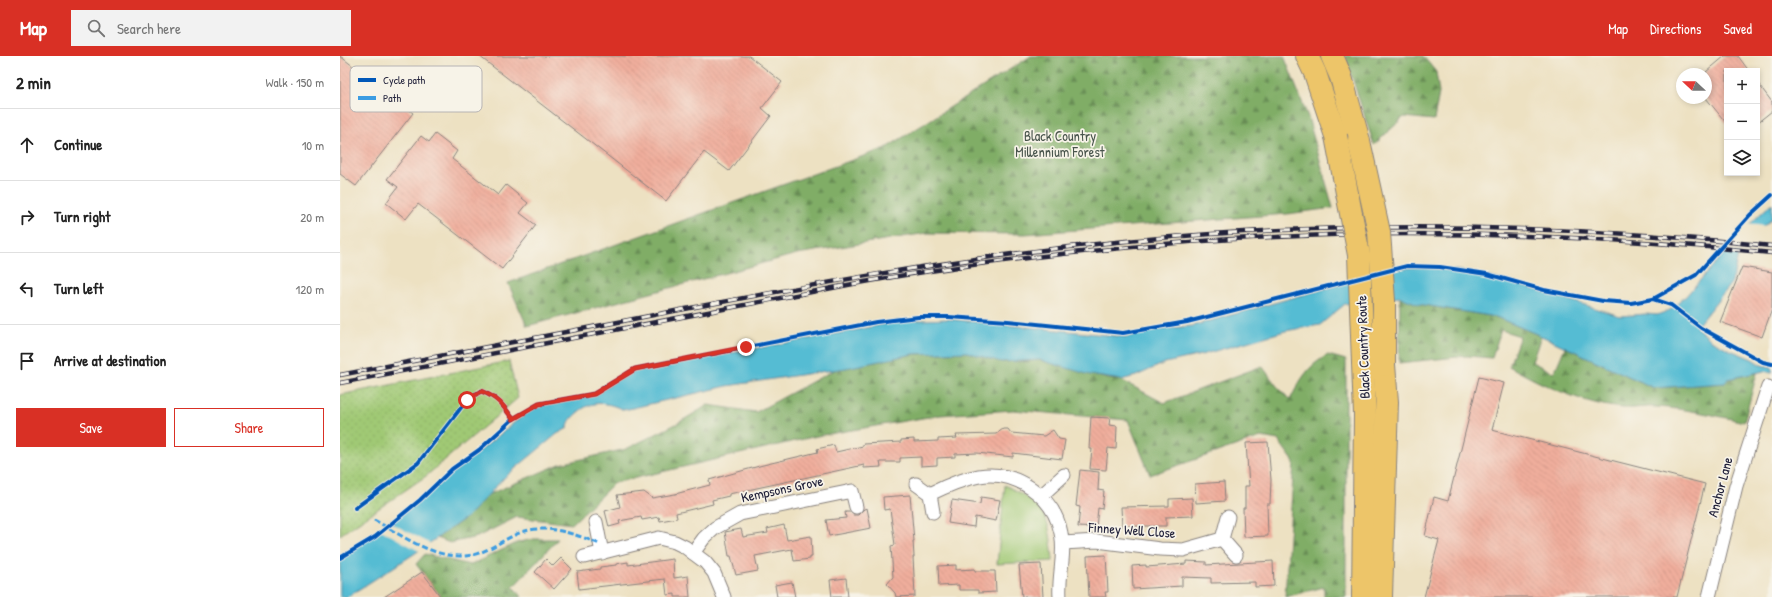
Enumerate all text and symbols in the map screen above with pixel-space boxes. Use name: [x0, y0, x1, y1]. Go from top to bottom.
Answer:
search box: [71, 10, 351, 46]
text: Map: [20, 15, 47, 41]
icon: search: [85, 17, 107, 39]
text: Search here: [117, 18, 181, 39]
text: Map: [1608, 19, 1628, 38]
text: Directions: [1650, 19, 1701, 38]
text: Saved: [1723, 19, 1752, 38]
legend: [350, 66, 482, 112]
north arrow: [1676, 68, 1712, 104]
map controls: [1724, 68, 1760, 176]
button: +: [1724, 68, 1760, 104]
text: 2 min: [16, 71, 51, 94]
text: Walk · 150 m: [266, 73, 324, 91]
text: Cycle path: [383, 73, 426, 87]
text: Path: [383, 91, 401, 105]
button: −: [1724, 104, 1760, 140]
park label: Black Country Millennium Forest: [1015, 126, 1105, 161]
icon: ahead: [16, 134, 38, 156]
text: Continue: [54, 134, 102, 155]
text: 10 m: [302, 136, 324, 154]
button: layers: [1724, 140, 1760, 176]
icon: right: [16, 206, 38, 228]
text: Turn right: [54, 206, 110, 227]
text: 20 m: [300, 208, 324, 226]
icon: left: [16, 278, 38, 300]
text: Turn left: [54, 278, 104, 299]
text: 120 m: [296, 280, 324, 298]
street label: Black Country Route: [1351, 295, 1375, 399]
route end: [737, 338, 755, 356]
icon: arrive: [16, 350, 38, 372]
text: Arrive at destination: [54, 350, 166, 371]
route start: [458, 391, 476, 409]
button: Save: [16, 408, 166, 447]
button: Share: [174, 408, 324, 447]
street label: Anchor Lane: [1702, 454, 1737, 519]
street label: Kempsons Grove: [739, 470, 825, 507]
street label: Finney Well Close: [1087, 517, 1177, 543]

